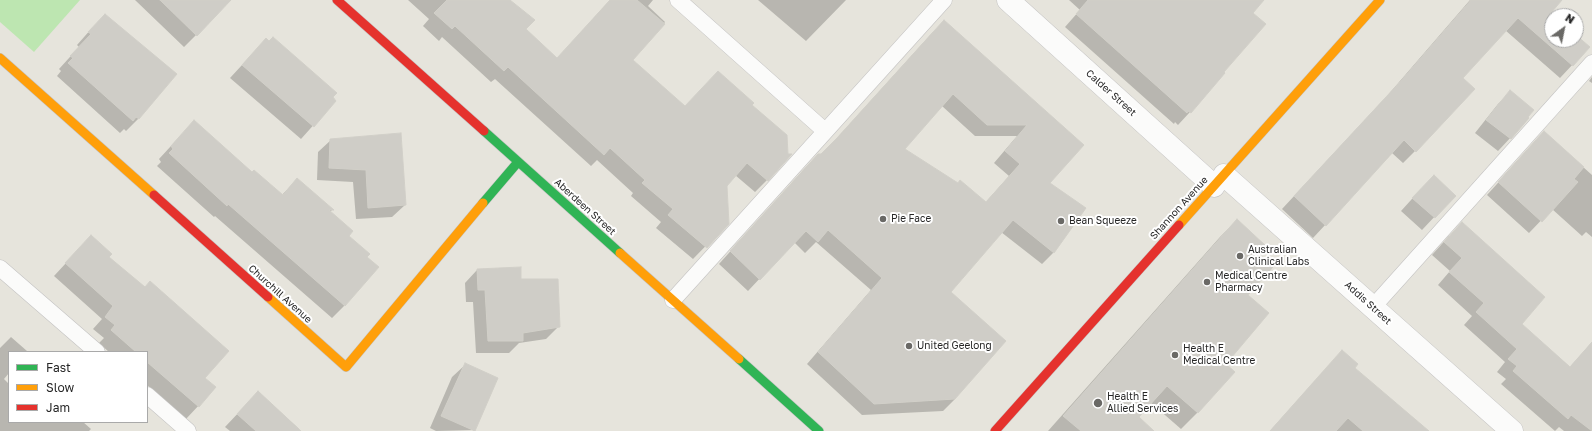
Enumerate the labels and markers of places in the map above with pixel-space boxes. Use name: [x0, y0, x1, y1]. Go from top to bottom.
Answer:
place label: Pie Face: [891, 213, 931, 225]
marker: Pie Face: [878, 214, 888, 224]
place label: Bean Squeeze: [1069, 215, 1137, 227]
marker: Bean Squeeze: [1056, 216, 1066, 226]
place label: Australian Clinical Labs: [1248, 244, 1309, 268]
marker: Australian Clinical Labs: [1235, 251, 1245, 261]
place label: Medical Centre Pharmacy: [1215, 270, 1287, 294]
marker: Medical Centre Pharmacy: [1202, 277, 1212, 287]
place label: United Geelong: [917, 340, 992, 352]
marker: United Geelong: [904, 341, 914, 351]
place label: Health E Medical Centre: [1183, 343, 1255, 366]
marker: Health E Medical Centre: [1170, 350, 1180, 360]
place label: Health E Allied Services: [1107, 391, 1178, 414]
marker: Health E Allied Services: [1092, 397, 1104, 409]

